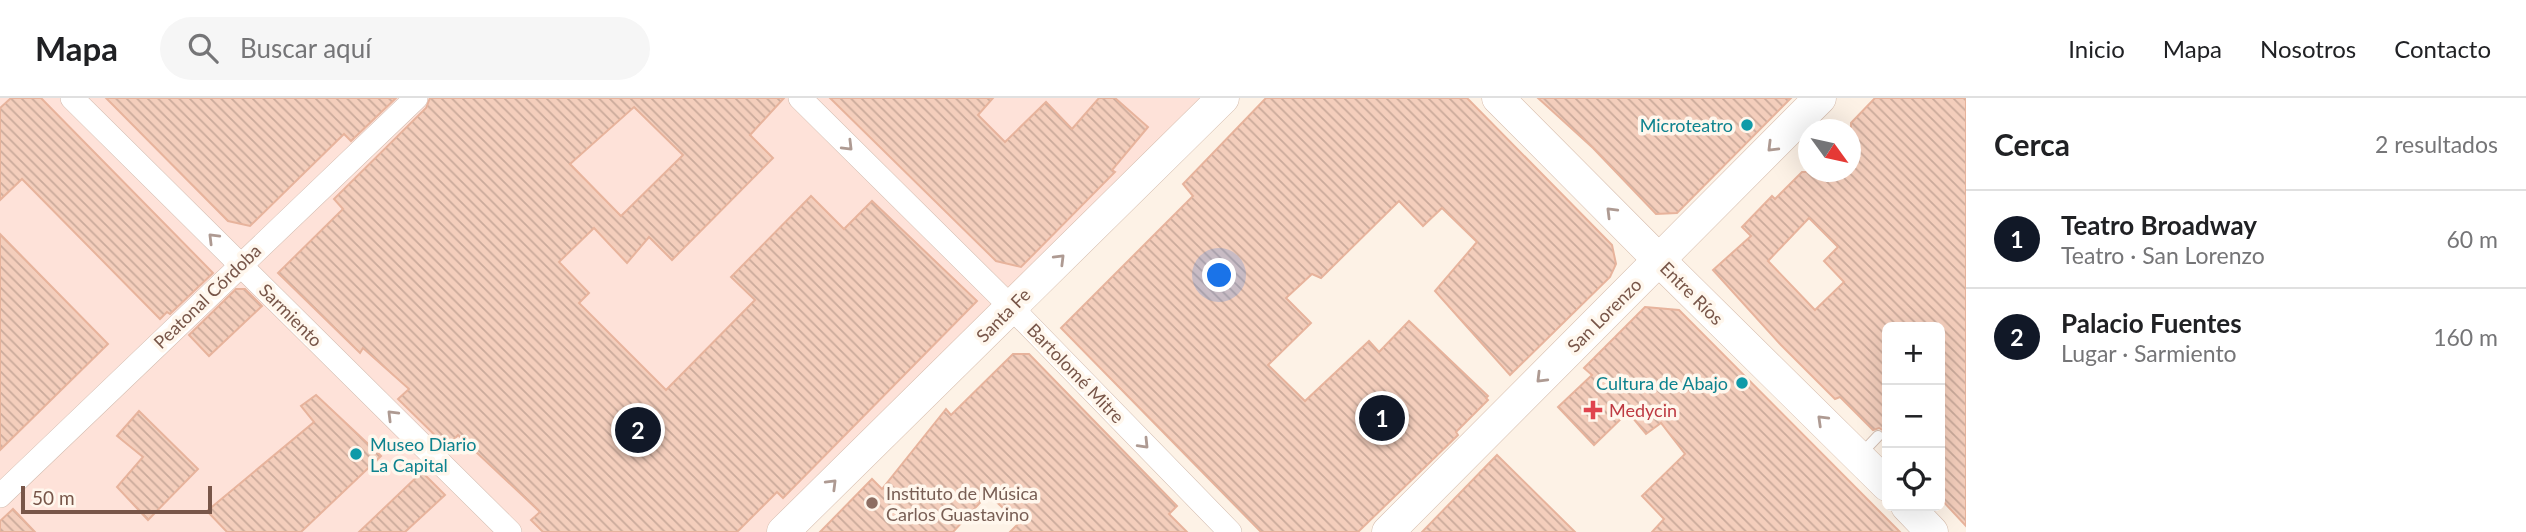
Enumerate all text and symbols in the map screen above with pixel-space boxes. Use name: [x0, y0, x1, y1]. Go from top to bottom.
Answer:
search box: [160, 17, 650, 80]
text: Mapa: [35, 28, 118, 68]
icon: search: [184, 29, 222, 67]
text: Buscar aquí: [240, 32, 371, 64]
text: Inicio: [2068, 34, 2125, 63]
text: Mapa: [2163, 34, 2222, 63]
text: Nosotros: [2260, 34, 2356, 63]
text: Contacto: [2394, 34, 2491, 63]
place label: Microteatro: [1640, 114, 1733, 136]
marker: Microteatro: [1739, 117, 1755, 133]
north arrow: [1798, 119, 1861, 182]
text: Cerca: [1994, 126, 2070, 162]
text: 2 resultados: [2375, 130, 2498, 158]
one-way arrow: [840, 138, 852, 150]
one-way arrow: [1767, 138, 1780, 151]
one-way arrow: [1607, 208, 1619, 220]
text: Teatro Broadway: [2061, 209, 2257, 241]
text: 1: [2010, 225, 2024, 253]
text: 60 m: [2447, 225, 2498, 253]
one-way arrow: [208, 233, 221, 246]
street label: Peatonal Córdoba: [149, 239, 265, 353]
text: Teatro · San Lorenzo: [2061, 241, 2265, 269]
one-way arrow: [1051, 255, 1064, 268]
street label: Entre Ríos: [1656, 257, 1728, 329]
your location: [1202, 258, 1236, 292]
street label: San Lorenzo: [1562, 273, 1646, 357]
street label: Sarmiento: [255, 279, 327, 351]
street label: Santa Fe: [971, 283, 1035, 347]
text: Palacio Fuentes: [2061, 307, 2242, 339]
street label: Bartolomé Mitre: [1023, 319, 1129, 427]
map controls: [1882, 322, 1945, 511]
button: +: [1882, 322, 1945, 385]
text: 2: [2010, 323, 2024, 351]
text: 160 m: [2433, 323, 2498, 351]
text: Lugar · Sarmiento: [2061, 339, 2237, 367]
one-way arrow: [1537, 370, 1550, 383]
place label: Cultura de Abajo: [1596, 372, 1728, 394]
marker: Cultura de Abajo: [1734, 375, 1750, 391]
button: −: [1882, 385, 1945, 448]
pin: 1: [1359, 392, 1405, 444]
place label: Medycin: [1609, 399, 1677, 421]
marker: Medycin: [1583, 400, 1603, 420]
pin: 2: [615, 404, 661, 456]
one-way arrow: [388, 411, 400, 423]
one-way arrow: [1817, 415, 1830, 428]
place label: Museo Diario La Capital: [370, 433, 477, 476]
one-way arrow: [1136, 436, 1149, 449]
marker: Museo Diario La Capital: [348, 446, 364, 462]
button: locate: [1882, 448, 1945, 511]
one-way arrow: [823, 480, 836, 493]
place label: Instituto de Música Carlos Guastavino: [886, 482, 1038, 525]
scale bar: [21, 483, 212, 515]
text: 50 m: [32, 486, 75, 509]
marker: Instituto de Música Carlos Guastavino: [864, 495, 880, 511]

